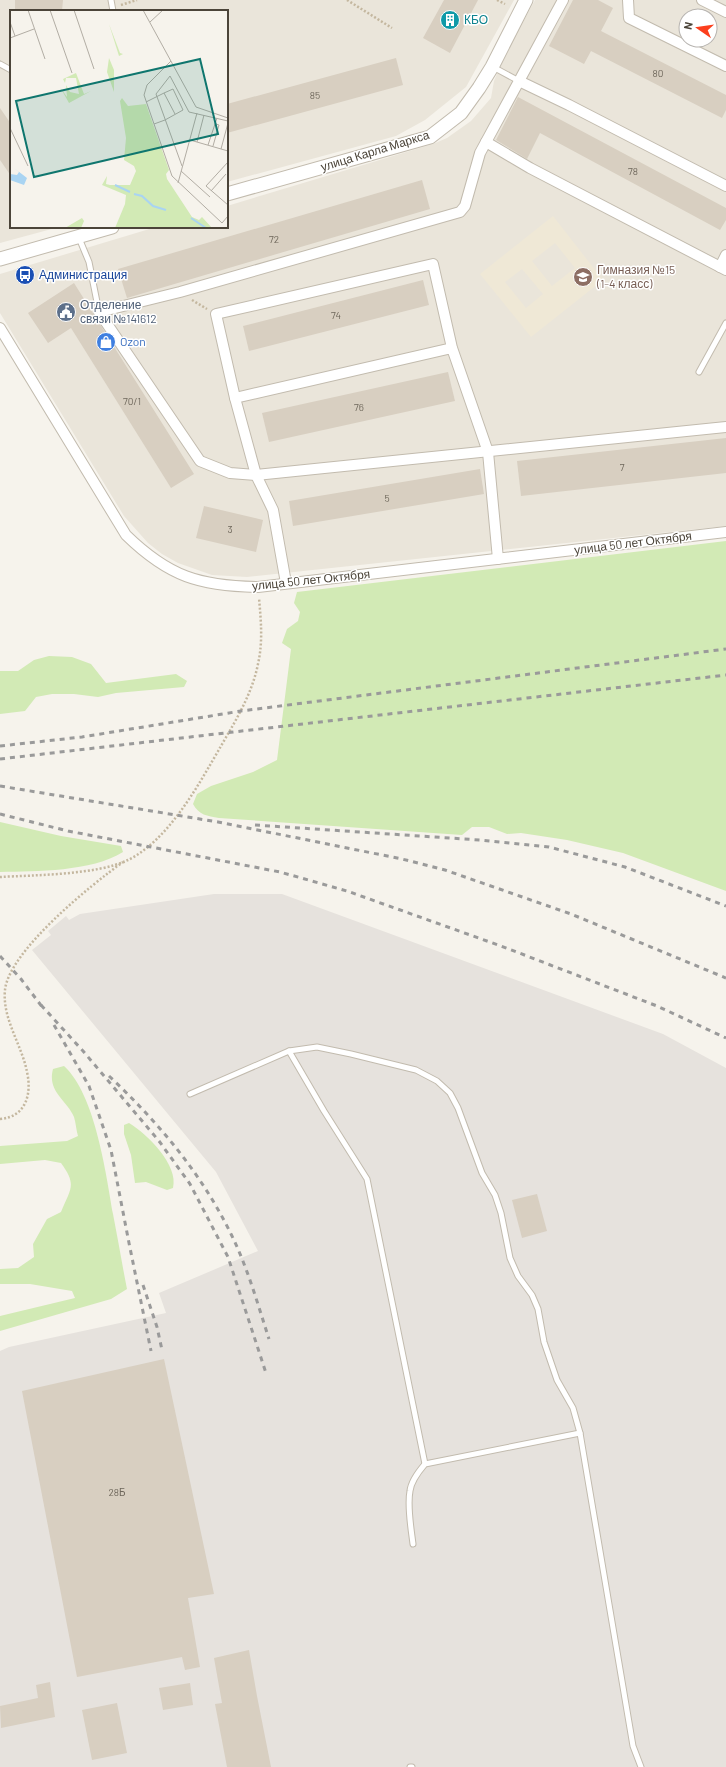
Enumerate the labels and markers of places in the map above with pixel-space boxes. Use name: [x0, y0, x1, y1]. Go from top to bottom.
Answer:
building icon: КБО: [439, 9, 461, 31]
place label: КБО: [464, 12, 488, 26]
place label: Гимназия №15 (1-4 класс): [596, 262, 675, 290]
bus stop icon: Администрация: [14, 264, 36, 286]
school or university icon: Гимназия №15 (1-4 класс): [572, 266, 594, 288]
place label: Администрация: [39, 267, 127, 282]
place label: Отделение связи №141612: [80, 297, 157, 325]
public building icon: Отделение связи №141612: [55, 301, 77, 323]
shop icon: Ozon: [95, 331, 117, 353]
place label: Ozon: [120, 334, 146, 348]

